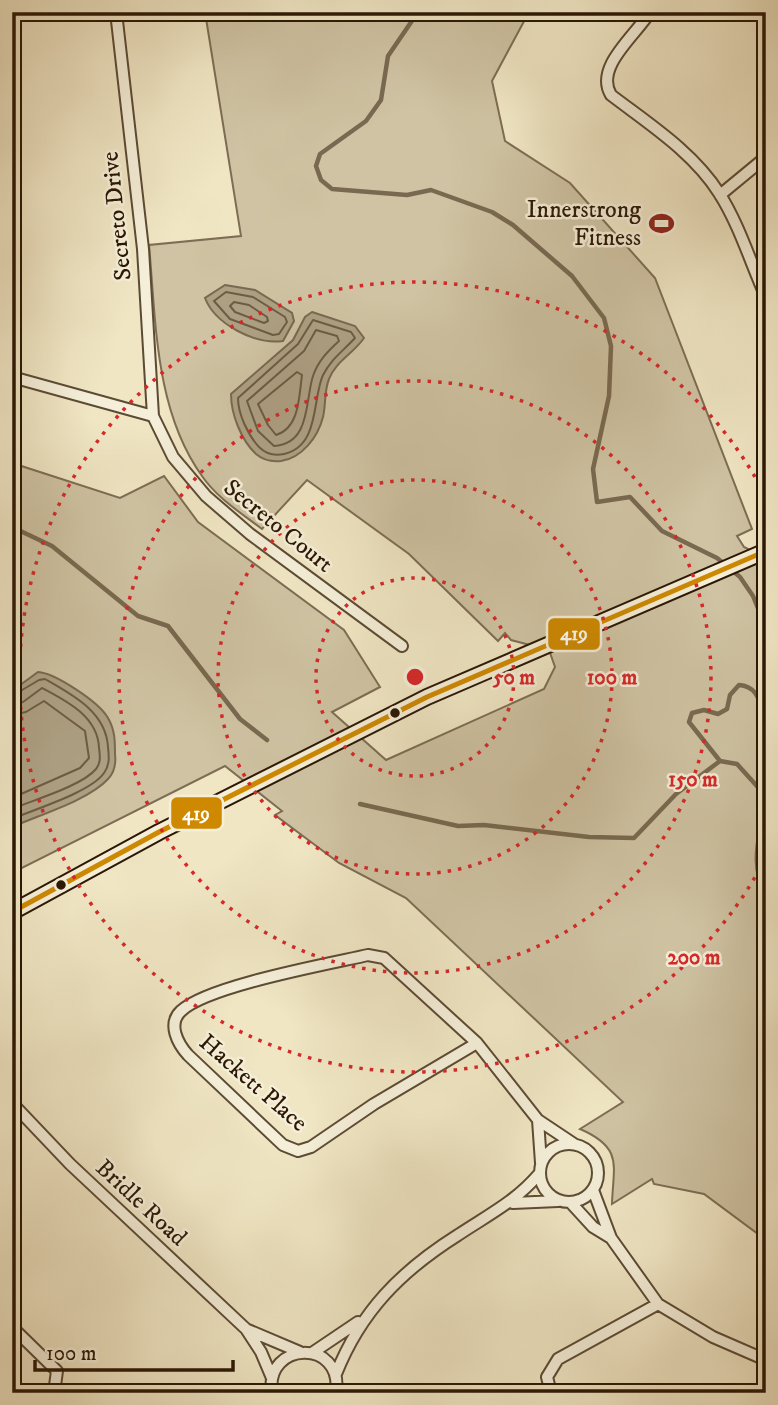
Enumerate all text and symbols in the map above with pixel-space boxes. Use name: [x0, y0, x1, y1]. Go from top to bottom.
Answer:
street label: Secreto Drive: [95, 150, 139, 282]
place label: Innerstrong Fitness: [527, 195, 641, 253]
sports icon: Innerstrong Fitness: [647, 210, 675, 238]
street label: Secreto Court: [217, 473, 339, 579]
line badge: 419: [547, 617, 601, 651]
text: 419: [560, 623, 588, 646]
centre of rings: [403, 665, 427, 689]
text: 50 m: [492, 665, 535, 691]
text: 100 m: [587, 665, 637, 691]
unlabelled marker: [388, 706, 402, 720]
text: 150 m: [668, 767, 718, 793]
line badge: 419: [170, 796, 223, 830]
text: 419: [182, 803, 210, 826]
unlabelled marker: [54, 878, 68, 892]
text: 200 m: [667, 945, 721, 971]
street label: Hackett Place: [192, 1028, 314, 1138]
street label: Bridle Road: [89, 1153, 193, 1253]
scale bar: [35, 1328, 233, 1372]
text: 100 m: [46, 1341, 97, 1367]

